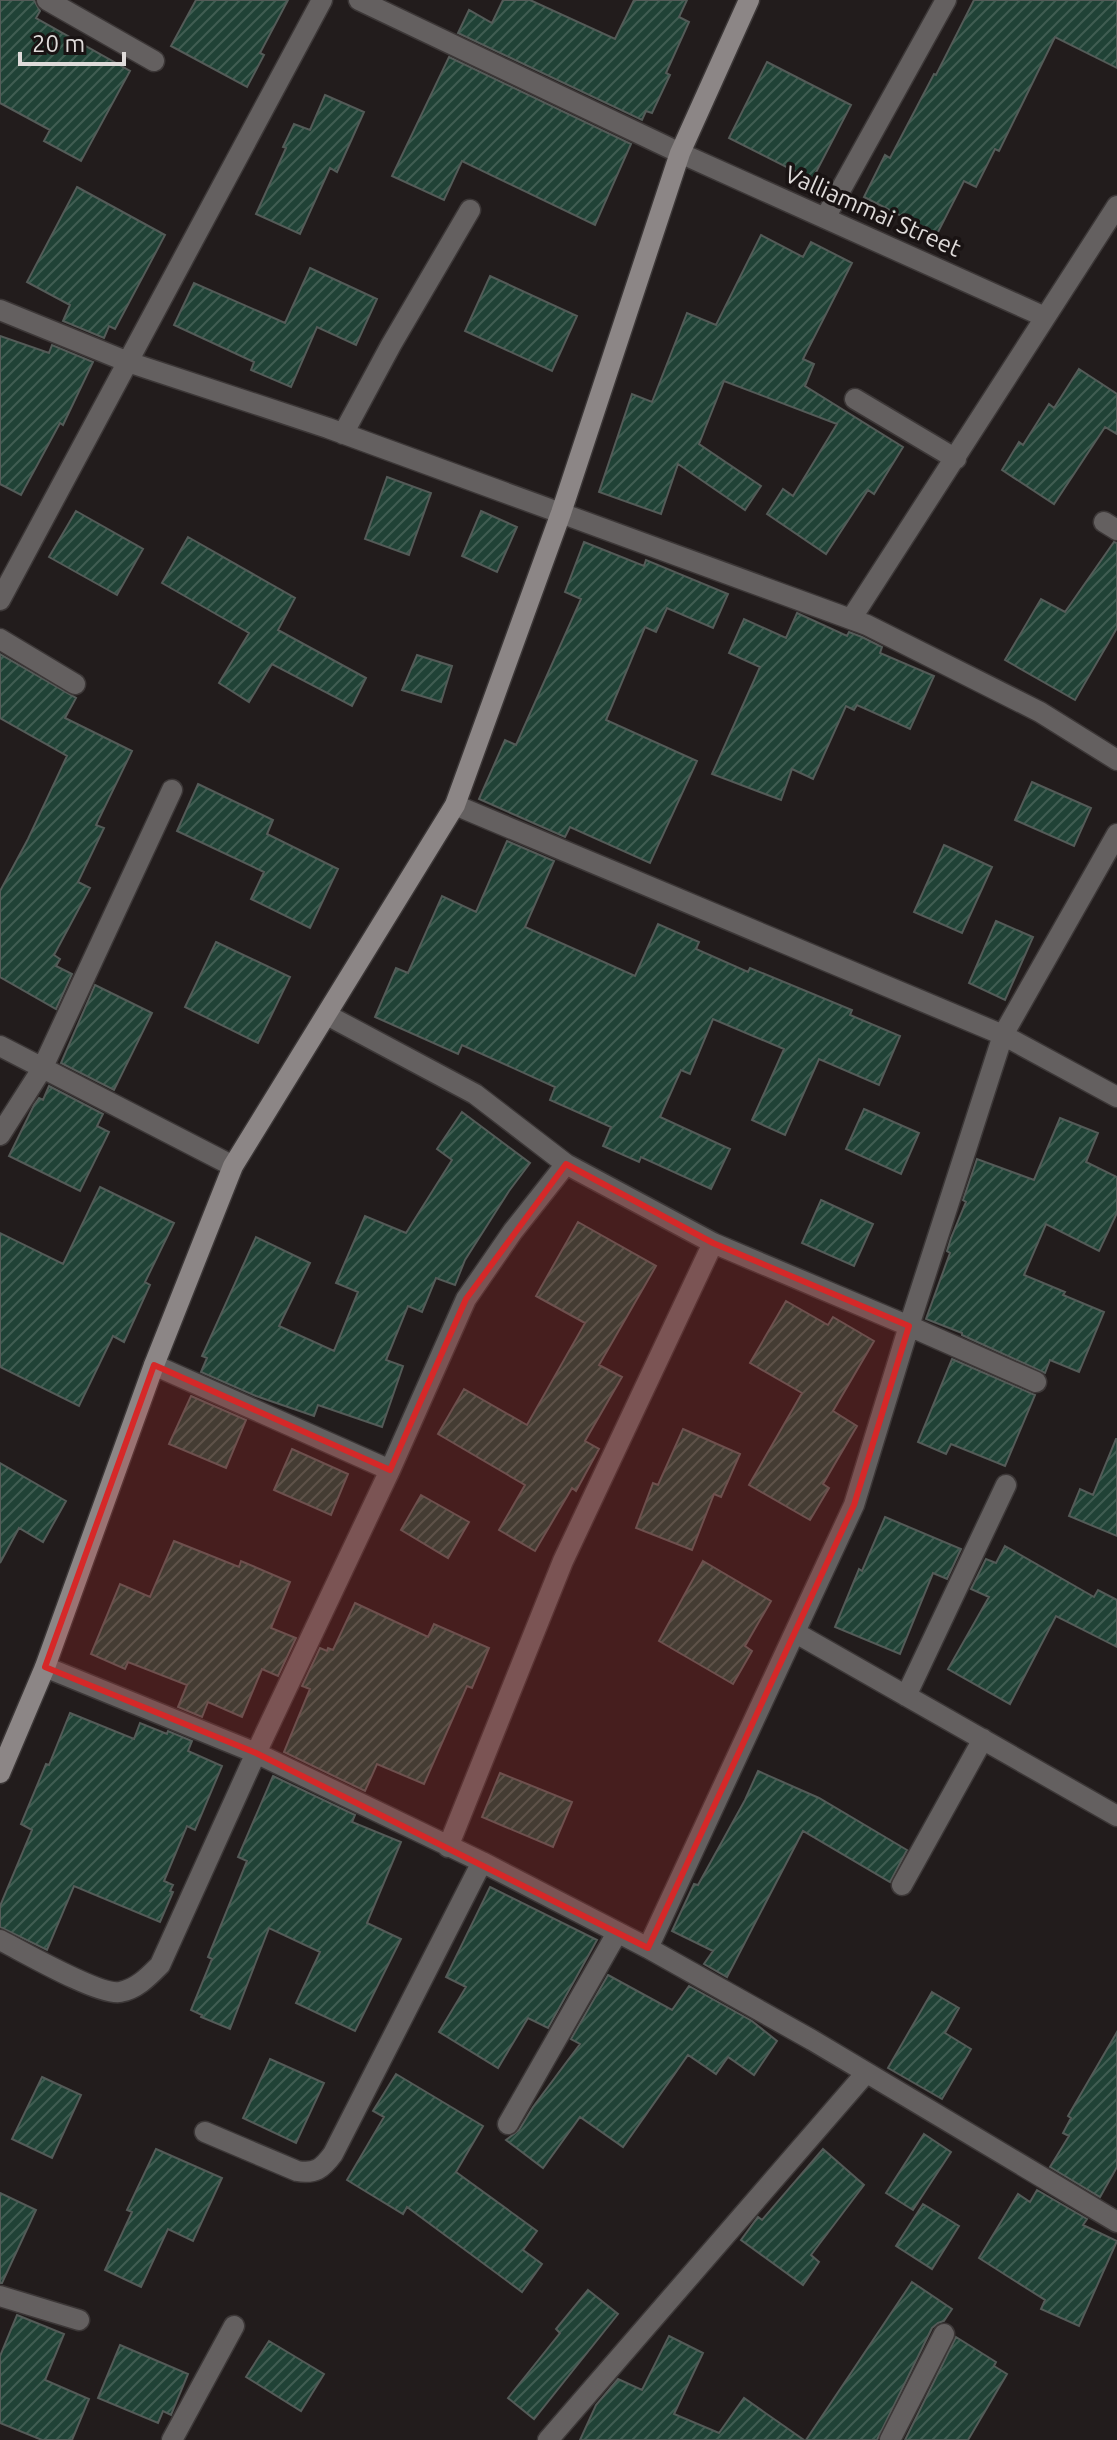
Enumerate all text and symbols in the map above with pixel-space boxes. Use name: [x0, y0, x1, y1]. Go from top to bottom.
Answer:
scale bar: [20, 16, 124, 66]
text: 20 m: [32, 30, 85, 57]
street label: Valliammai Street: [781, 160, 966, 262]

